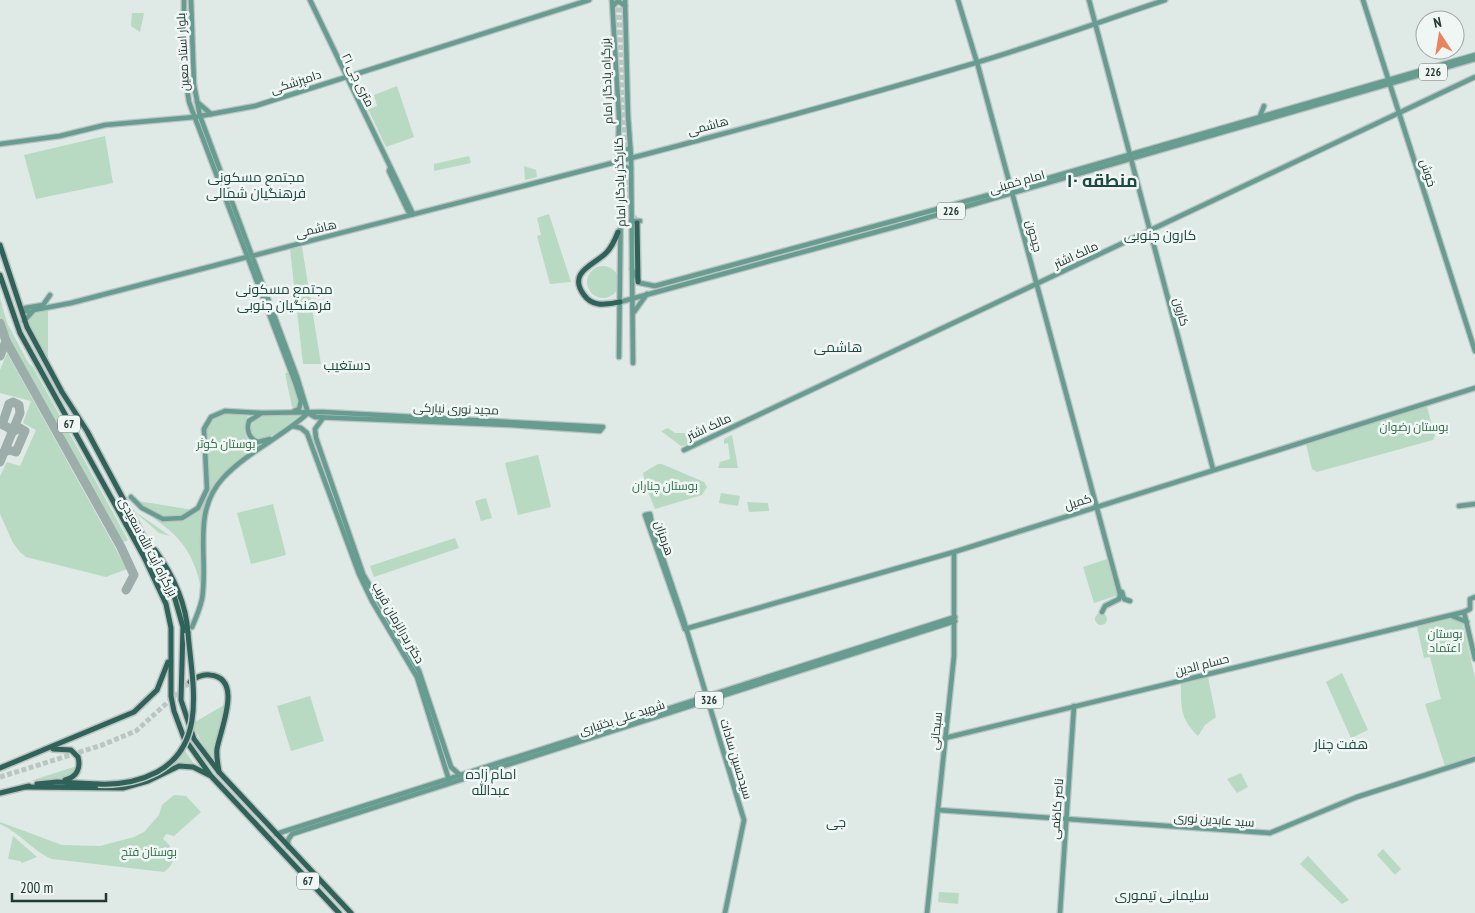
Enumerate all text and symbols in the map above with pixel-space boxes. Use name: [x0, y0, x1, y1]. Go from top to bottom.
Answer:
north arrow: [1415, 10, 1465, 60]
street label: بلوار استاد معین: [173, 12, 192, 92]
text: N: [1432, 13, 1443, 32]
street label: بزرگراه یادگار امام: [597, 38, 617, 124]
street label: ۲۱ متری جی: [339, 50, 378, 109]
road number: 226: [1419, 64, 1447, 80]
street label: دامپزشکی: [269, 66, 324, 99]
street label: هاشمی: [686, 113, 730, 138]
street label: کنارگذر یادگار امام: [610, 137, 630, 227]
street label: خوش: [1417, 157, 1440, 189]
street label: امام خمینی: [987, 166, 1047, 198]
district label: مجتمع مسکونی فرهنگیان شمالی: [206, 168, 306, 202]
district label: منطقه ۱۰: [1066, 169, 1138, 192]
road number: 226: [937, 202, 965, 220]
street label: هاشمی: [294, 216, 338, 241]
street label: جیحون: [1023, 218, 1046, 253]
district label: کارون جنوبی: [1124, 226, 1196, 244]
street label: مالک اشتر: [1050, 238, 1100, 272]
district label: مجتمع مسکونی فرهنگیان جنوبی: [235, 280, 333, 314]
street label: کارون: [1171, 296, 1192, 328]
district label: هاشمی: [814, 338, 862, 356]
district label: دستغیب: [324, 356, 370, 374]
street label: مجید نوری نیارکی: [413, 400, 499, 417]
street label: مالک اشتر: [683, 410, 733, 444]
road number: 67: [58, 416, 80, 432]
park label: بوستان رضوان: [1380, 419, 1448, 434]
park label: بوستان کوثر: [196, 436, 255, 451]
park label: بوستان چناران: [632, 478, 698, 495]
street label: کمیل: [1062, 490, 1093, 513]
street label: بزرگراه آیت الله سعیدی: [116, 495, 181, 599]
street label: هرمزان: [652, 519, 677, 557]
street label: دکتر بدرالزمان قریب: [369, 579, 428, 666]
park label: بوستان اعتماد: [1427, 626, 1463, 655]
street label: حسام الدین: [1173, 651, 1231, 679]
road number: 326: [695, 692, 723, 708]
street label: شهید علی بختیاری: [577, 697, 667, 738]
street label: سبحانی: [926, 711, 945, 751]
street label: سیدحسین سادات: [717, 717, 756, 801]
district label: هفت چنار: [1313, 735, 1368, 754]
district label: امام زاده عبدالله: [465, 765, 517, 799]
street label: ناصر کاظمی: [1047, 778, 1066, 840]
street label: سید عابدین نوری: [1173, 809, 1255, 830]
district label: جی: [826, 813, 846, 831]
park label: بوستان فتح: [121, 844, 177, 860]
scale bar: [12, 870, 106, 902]
road number: 67: [297, 872, 319, 889]
text: 200 m: [20, 878, 53, 897]
district label: سلیمانی تیموری: [1115, 886, 1209, 904]

